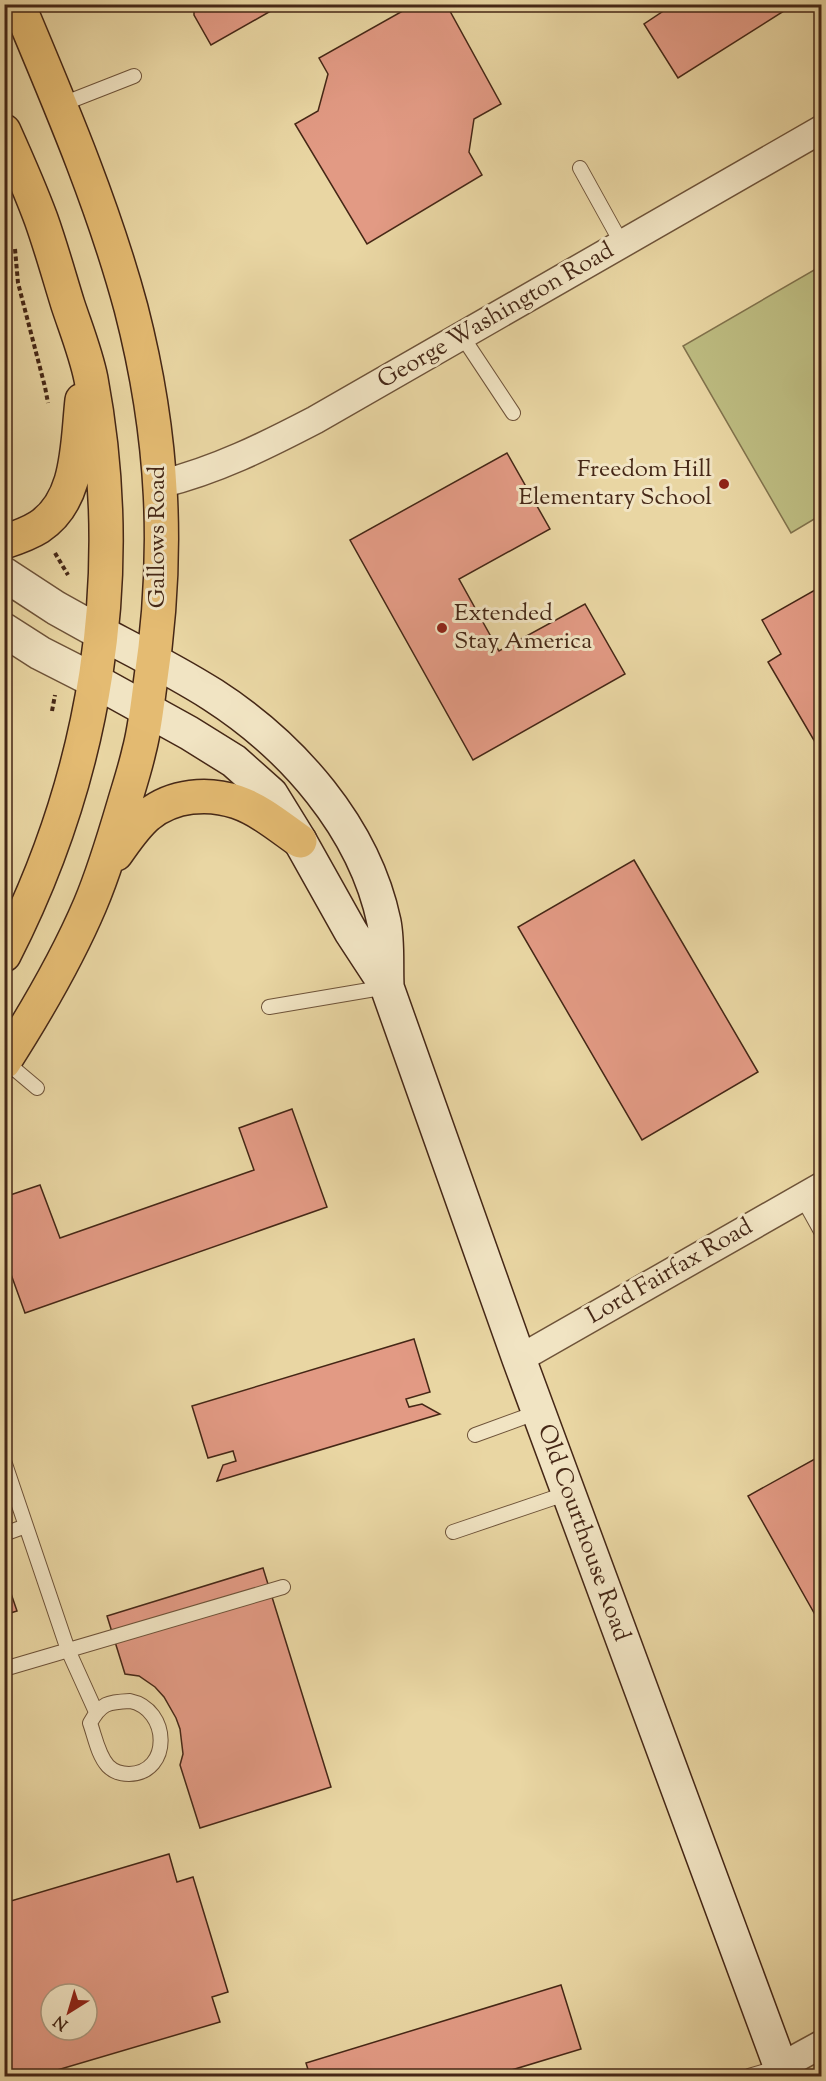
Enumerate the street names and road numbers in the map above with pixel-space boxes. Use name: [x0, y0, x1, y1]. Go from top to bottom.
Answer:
street label: George Washington Road: [372, 234, 621, 398]
street label: Gallows Road: [141, 465, 175, 608]
street label: Lord Fairfax Road: [581, 1210, 760, 1333]
street label: Old Courthouse Road: [528, 1420, 638, 1647]

